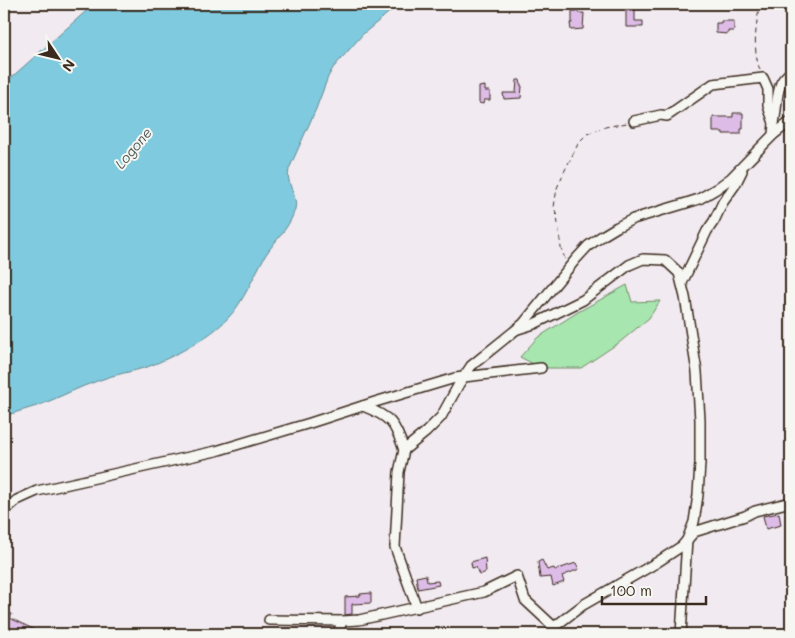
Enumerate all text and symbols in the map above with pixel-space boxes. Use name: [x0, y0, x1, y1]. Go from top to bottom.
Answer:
north arrow: [32, 32, 82, 82]
text: N: [58, 56, 80, 76]
water label: Logone: [110, 123, 156, 173]
scale bar: [602, 573, 706, 605]
text: 100 m: [610, 580, 652, 600]

